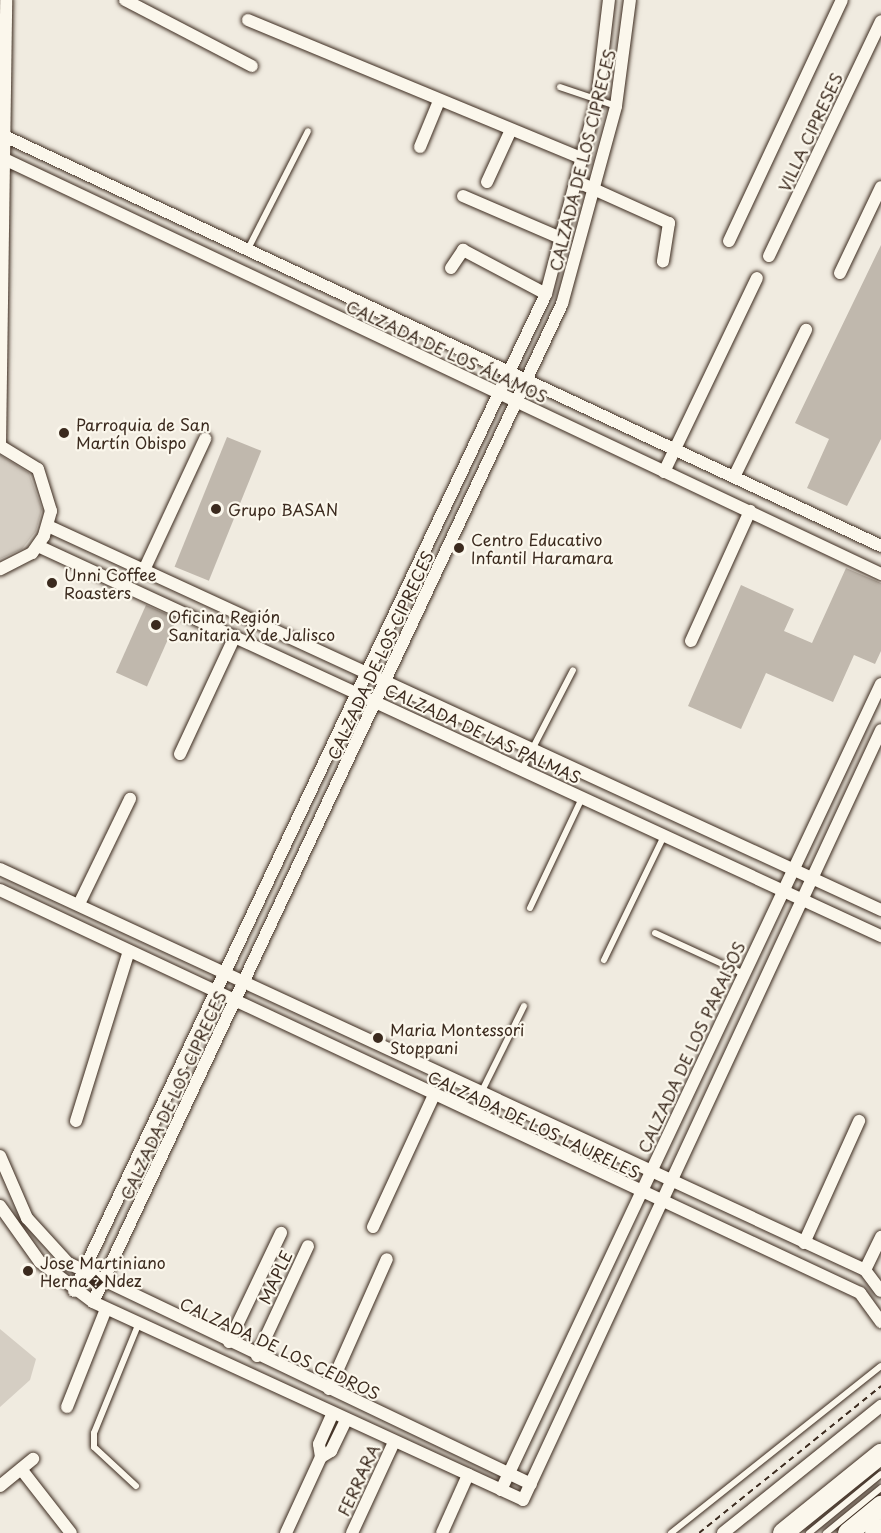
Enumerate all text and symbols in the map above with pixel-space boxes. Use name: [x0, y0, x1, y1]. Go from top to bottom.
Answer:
street label: CALZADA DE LOS CIPRECES: [545, 46, 619, 274]
street label: VILLA CIPRESES: [774, 70, 846, 194]
street label: CALZADA DE LOS ÁLAMOS: [342, 295, 552, 407]
place label: Parroquia de San Martín Obispo: [76, 414, 208, 452]
marker: Parroquia de San Martín Obispo: [57, 426, 71, 440]
place label: Grupo BASAN: [228, 499, 339, 519]
marker: Grupo BASAN: [209, 502, 223, 516]
place label: Centro Educativo Infantil Haramara: [471, 529, 614, 567]
marker: Centro Educativo Infantil Haramara: [452, 541, 466, 555]
street label: CALZADA DE LOS CIPRECES: [323, 547, 437, 763]
place label: Unni Coffee Roasters: [64, 564, 156, 602]
marker: Unni Coffee Roasters: [45, 576, 59, 590]
place label: Oficina Región Sanitaria X de Jalisco: [168, 606, 338, 644]
marker: Oficina Región Sanitaria X de Jalisco: [149, 618, 163, 632]
street label: CALZADA DE LAS PALMAS: [381, 679, 585, 787]
street label: CALZADA DE LOS PARAISOS: [633, 938, 749, 1156]
street label: CALZADA DE LOS CIPRECES: [116, 987, 230, 1203]
place label: Maria Montessori Stoppani: [390, 1019, 525, 1057]
marker: Maria Montessori Stoppani: [371, 1031, 385, 1045]
street label: CALZADA DE LOS LAURELES: [424, 1066, 644, 1182]
street label: MAPLE: [254, 1247, 296, 1307]
place label: Jose Martiniano Herna�Ndez: [40, 1252, 166, 1290]
marker: Jose Martiniano Herna�Ndez: [21, 1264, 35, 1278]
street label: CALZADA DE LOS CEDROS: [176, 1293, 384, 1403]
street label: FERRARA: [333, 1441, 383, 1519]

